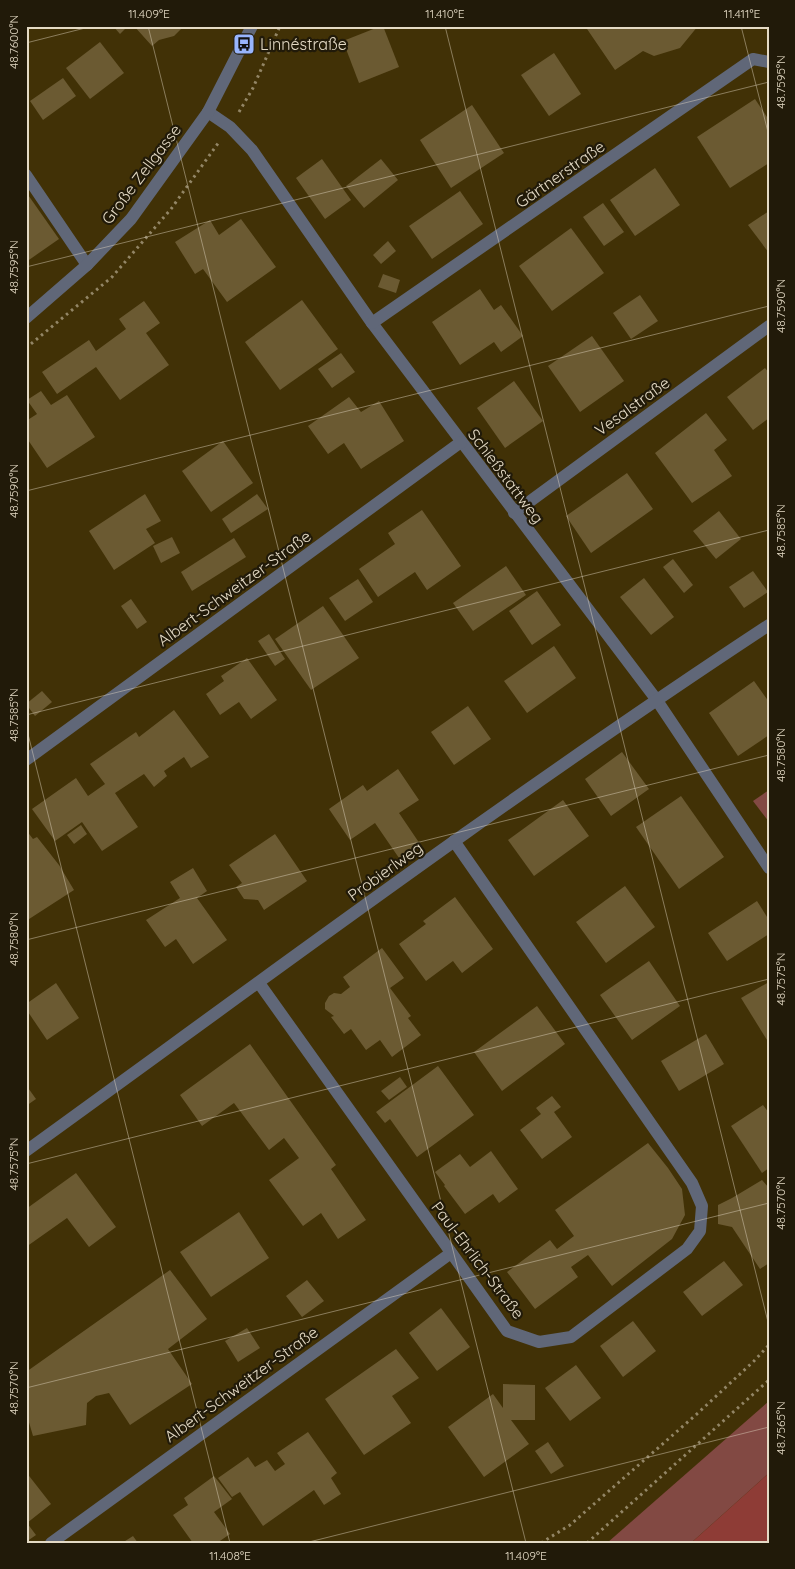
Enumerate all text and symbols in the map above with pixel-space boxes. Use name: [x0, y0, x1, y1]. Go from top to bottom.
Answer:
text: 11.409°E: [128, 6, 170, 21]
text: 11.410°E: [425, 6, 465, 21]
text: 11.411°E: [724, 6, 760, 21]
text: 48.7600°N: [6, 15, 21, 69]
bus stop icon: Linnéstraße: [232, 32, 256, 56]
place label: Linnéstraße: [260, 34, 347, 54]
text: 48.7595°N: [773, 55, 788, 109]
street label: Große Zellgasse: [97, 120, 185, 228]
street label: Gärtnerstraße: [512, 136, 608, 212]
text: 48.7595°N: [6, 240, 21, 294]
text: 48.7590°N: [773, 279, 788, 333]
street label: Vesalstraße: [591, 372, 673, 440]
street label: Schießstattweg: [464, 425, 548, 527]
text: 48.7590°N: [6, 464, 21, 518]
text: 48.7585°N: [773, 504, 788, 558]
street label: Albert-Schweitzer-Straße: [153, 526, 315, 650]
text: 48.7585°N: [6, 688, 21, 742]
text: 48.7580°N: [773, 728, 788, 782]
street label: Probierlweg: [344, 837, 426, 905]
text: 48.7580°N: [6, 912, 21, 966]
text: 48.7575°N: [773, 952, 788, 1006]
text: 48.7575°N: [6, 1137, 21, 1191]
text: 48.7570°N: [773, 1176, 788, 1230]
street label: Paul-Ehrlich-Straße: [427, 1197, 529, 1323]
street label: Albert-Schweitzer-Straße: [160, 1322, 322, 1446]
text: 48.7570°N: [6, 1361, 21, 1415]
text: 48.7565°N: [773, 1401, 788, 1455]
text: 11.408°E: [209, 1548, 251, 1563]
text: 11.409°E: [505, 1548, 547, 1563]

